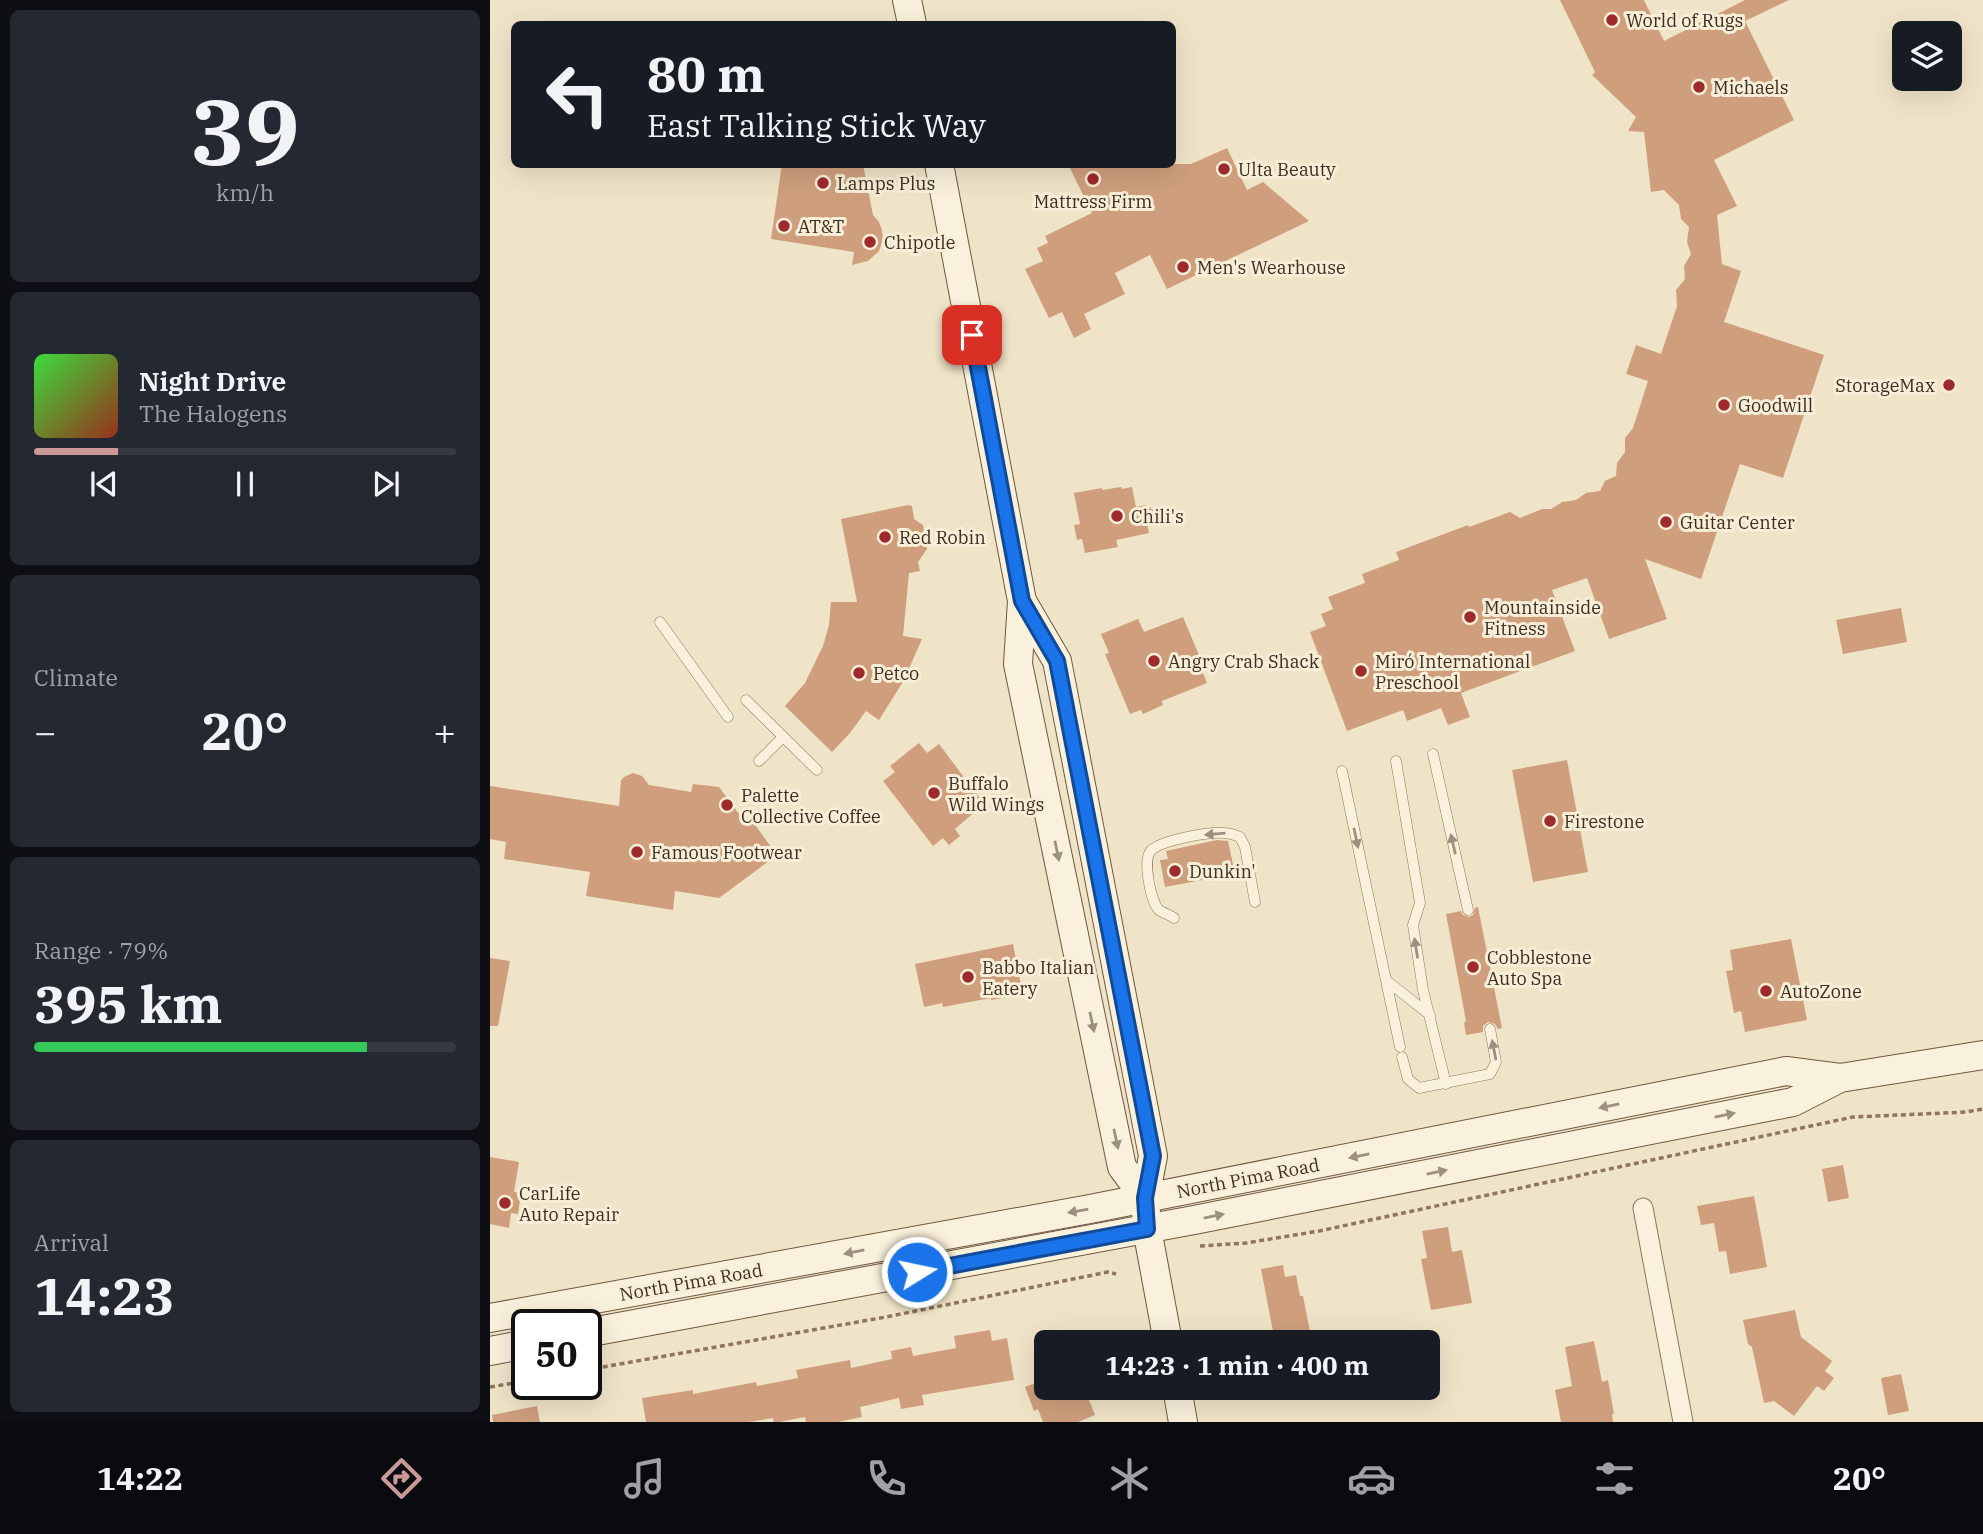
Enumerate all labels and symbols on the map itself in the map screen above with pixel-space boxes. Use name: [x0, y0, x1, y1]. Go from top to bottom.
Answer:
place label: World of Rugs: [1626, 9, 1743, 32]
marker: World of Rugs: [1604, 12, 1620, 28]
place label: Michaels: [1713, 76, 1789, 99]
marker: Michaels: [1691, 79, 1707, 95]
place label: Ulta Beauty: [1238, 158, 1336, 181]
marker: Ulta Beauty: [1216, 161, 1232, 177]
marker: Mattress Firm: [1085, 171, 1101, 187]
place label: Lamps Plus: [837, 172, 935, 195]
marker: Lamps Plus: [815, 175, 831, 191]
place label: Mattress Firm: [1034, 190, 1152, 213]
place label: AT&T: [798, 215, 845, 238]
marker: AT&T: [776, 218, 792, 234]
place label: Chipotle: [884, 231, 955, 254]
marker: Chipotle: [862, 234, 878, 250]
place label: Men's Wearhouse: [1197, 256, 1346, 279]
marker: Men's Wearhouse: [1175, 259, 1191, 275]
pin: [942, 305, 1002, 365]
place label: StorageMax: [1835, 374, 1935, 397]
marker: StorageMax: [1941, 377, 1957, 393]
place label: Goodwill: [1738, 394, 1813, 417]
marker: Goodwill: [1716, 397, 1732, 413]
place label: Chili's: [1131, 505, 1184, 528]
marker: Chili's: [1109, 508, 1125, 524]
place label: Guitar Center: [1680, 511, 1795, 534]
marker: Guitar Center: [1658, 514, 1674, 530]
place label: Red Robin: [899, 526, 986, 549]
marker: Red Robin: [877, 529, 893, 545]
place label: Mountainside Fitness: [1484, 596, 1601, 640]
marker: Mountainside Fitness: [1462, 609, 1478, 625]
place label: Angry Crab Shack: [1168, 650, 1320, 673]
place label: Miró International Preschool: [1375, 650, 1530, 694]
marker: Angry Crab Shack: [1146, 653, 1162, 669]
place label: Petco: [873, 662, 919, 685]
marker: Miró International Preschool: [1353, 663, 1369, 679]
marker: Petco: [851, 665, 867, 681]
place label: Buffalo Wild Wings: [948, 772, 1044, 816]
place label: Palette Collective Coffee: [741, 784, 881, 828]
marker: Buffalo Wild Wings: [926, 785, 942, 801]
marker: Palette Collective Coffee: [719, 797, 735, 813]
place label: Firestone: [1564, 810, 1644, 833]
marker: Firestone: [1542, 813, 1558, 829]
one-way arrow: [1351, 827, 1362, 849]
one-way arrow: [1204, 829, 1226, 840]
one-way arrow: [1448, 833, 1459, 855]
one-way arrow: [1052, 840, 1063, 862]
place label: Famous Footwear: [651, 841, 802, 864]
marker: Famous Footwear: [629, 844, 645, 860]
place label: Dunkin': [1189, 860, 1256, 883]
marker: Dunkin': [1167, 863, 1183, 879]
one-way arrow: [1410, 937, 1421, 959]
place label: Cobblestone Auto Spa: [1487, 946, 1592, 990]
place label: Babbo Italian Eatery: [982, 956, 1095, 1000]
marker: Cobblestone Auto Spa: [1465, 959, 1481, 975]
marker: Babbo Italian Eatery: [960, 969, 976, 985]
place label: AutoZone: [1780, 980, 1862, 1003]
marker: AutoZone: [1758, 983, 1774, 999]
one-way arrow: [1087, 1011, 1098, 1033]
one-way arrow: [1488, 1039, 1499, 1061]
one-way arrow: [1598, 1101, 1620, 1112]
one-way arrow: [1714, 1109, 1736, 1120]
one-way arrow: [1111, 1128, 1122, 1150]
one-way arrow: [1348, 1150, 1370, 1161]
street label: North Pima Road: [1175, 1153, 1321, 1203]
one-way arrow: [1426, 1166, 1448, 1177]
place label: CarLife Auto Repair: [519, 1182, 619, 1226]
marker: CarLife Auto Repair: [497, 1195, 513, 1211]
one-way arrow: [1067, 1206, 1089, 1217]
one-way arrow: [1203, 1211, 1225, 1222]
position arrow: [880, 1235, 954, 1309]
one-way arrow: [843, 1247, 865, 1258]
street label: North Pima Road: [618, 1258, 764, 1306]
speed limit sign: 50: [511, 1309, 602, 1400]

